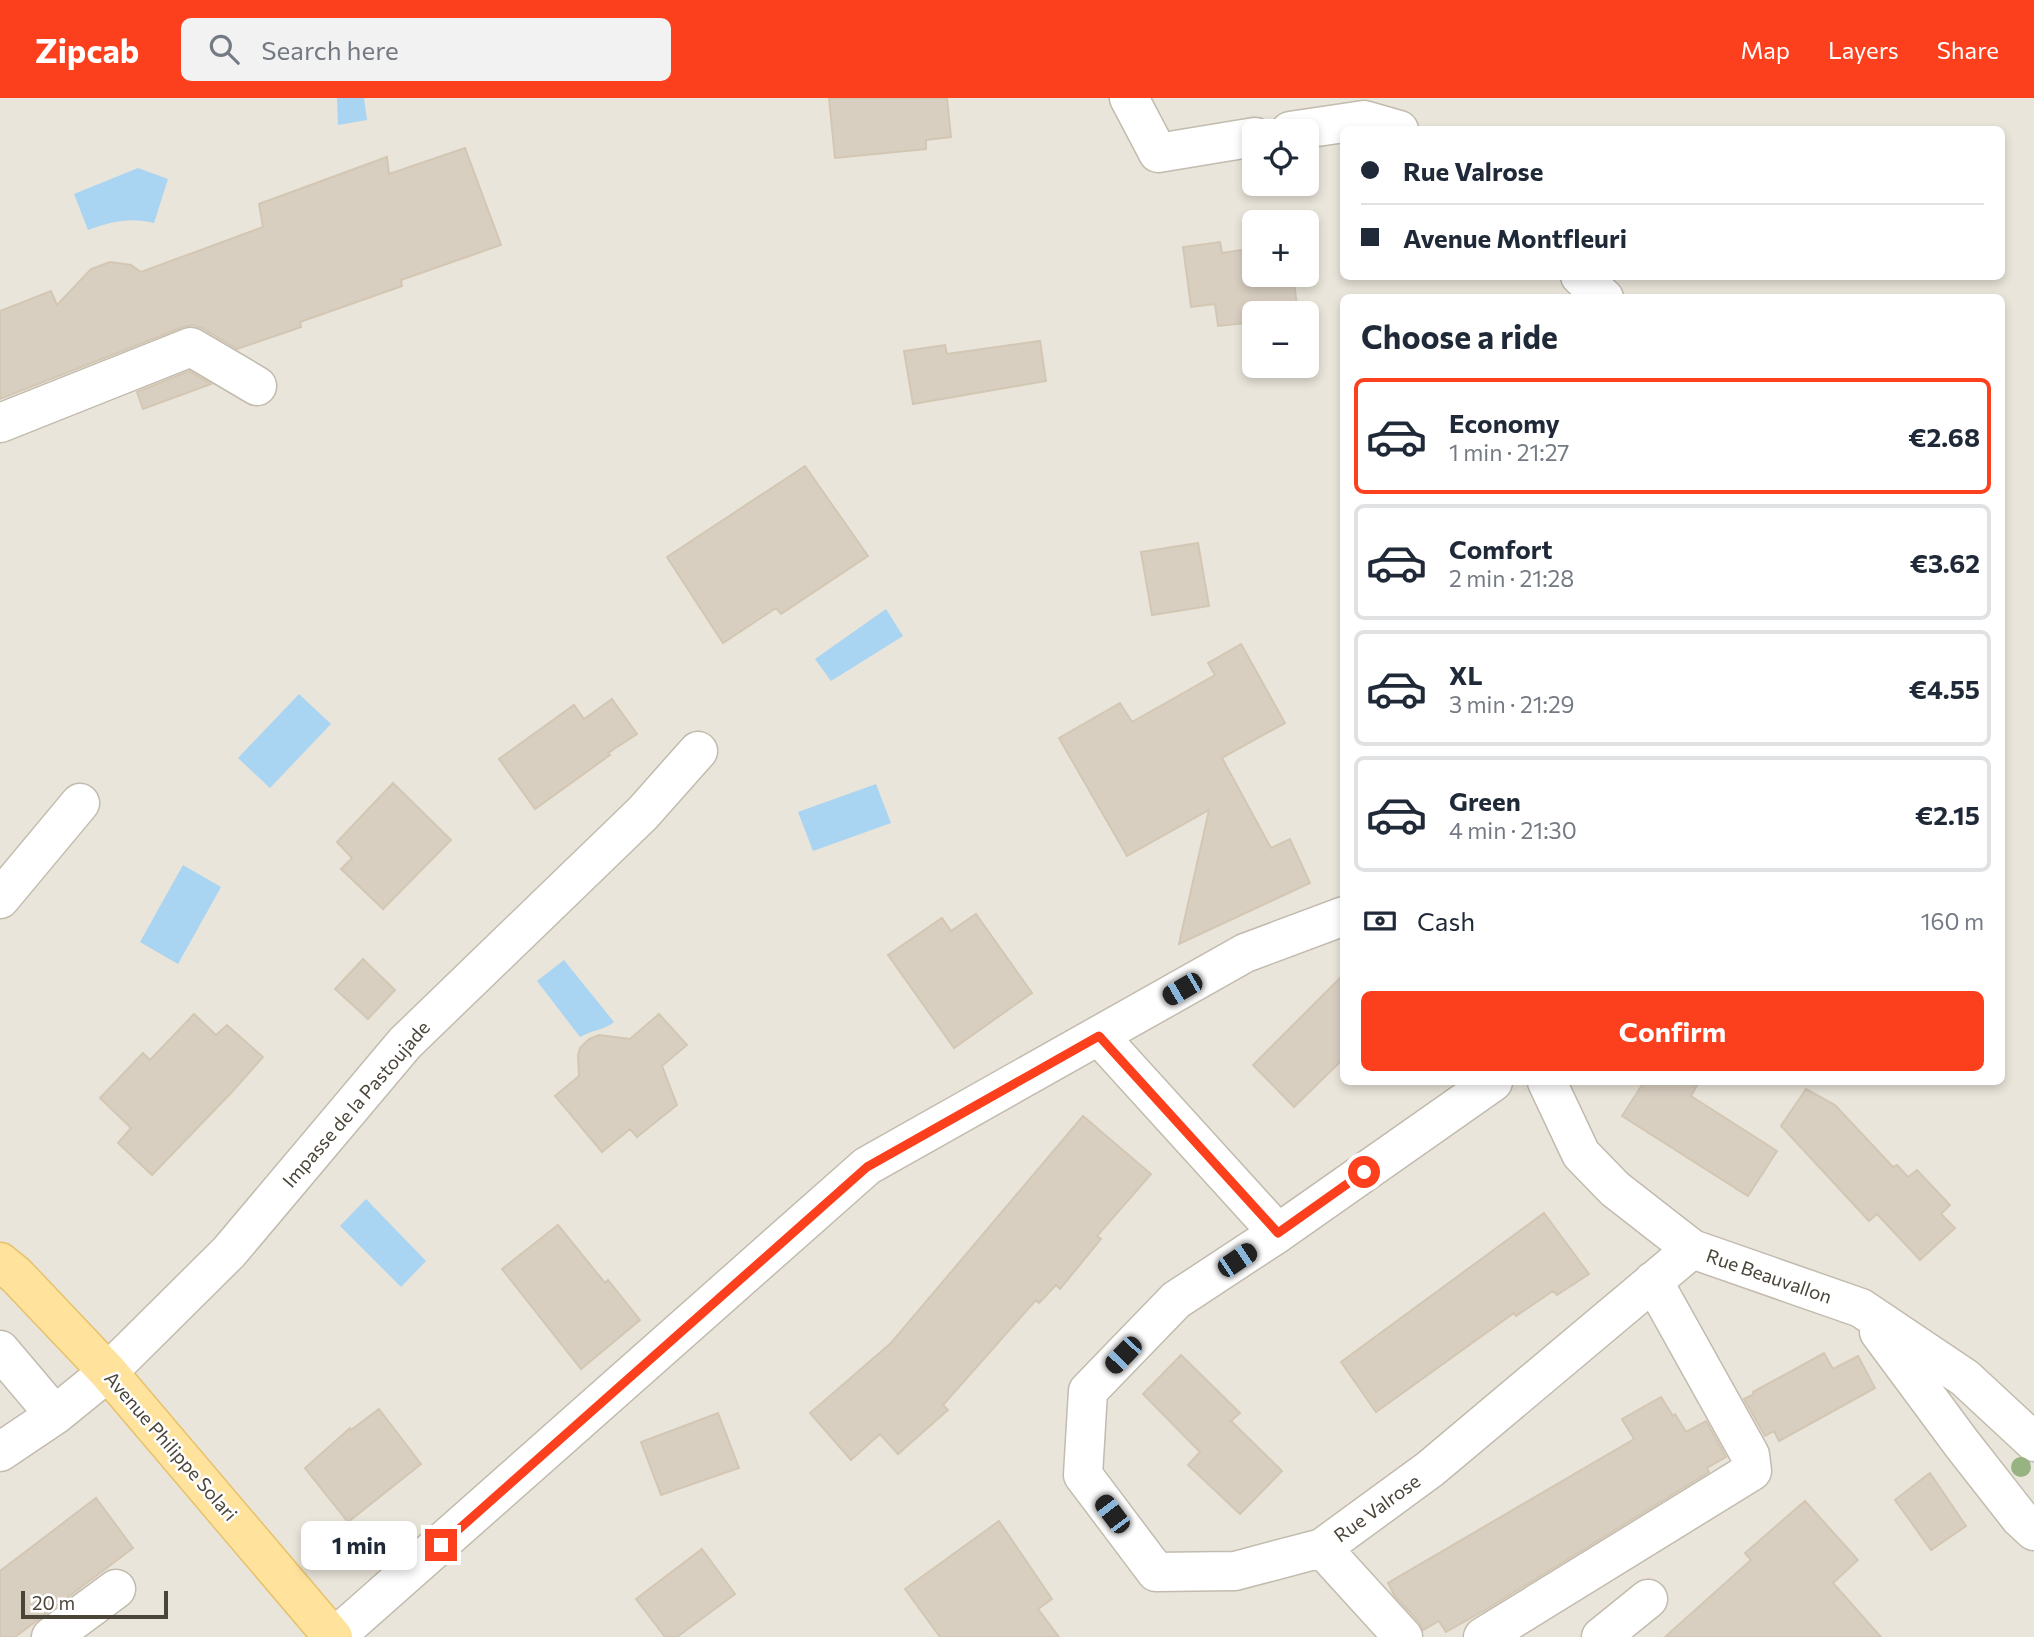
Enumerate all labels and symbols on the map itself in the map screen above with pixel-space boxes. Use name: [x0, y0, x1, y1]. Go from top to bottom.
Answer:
car: [1159, 969, 1206, 1009]
street label: Impasse de la Pastoujade: [277, 1016, 434, 1192]
route start: [1348, 1156, 1380, 1188]
car: [1214, 1240, 1261, 1280]
street label: Rue Beauvallon: [1703, 1243, 1835, 1308]
car: [1101, 1333, 1146, 1377]
street label: Avenue Philippe Solari: [100, 1366, 242, 1525]
street label: Rue Valrose: [1329, 1469, 1424, 1547]
car: [1091, 1491, 1134, 1537]
callout: 1 min: [301, 1520, 416, 1570]
route end: [425, 1529, 457, 1561]
scale bar: [21, 1588, 168, 1620]

